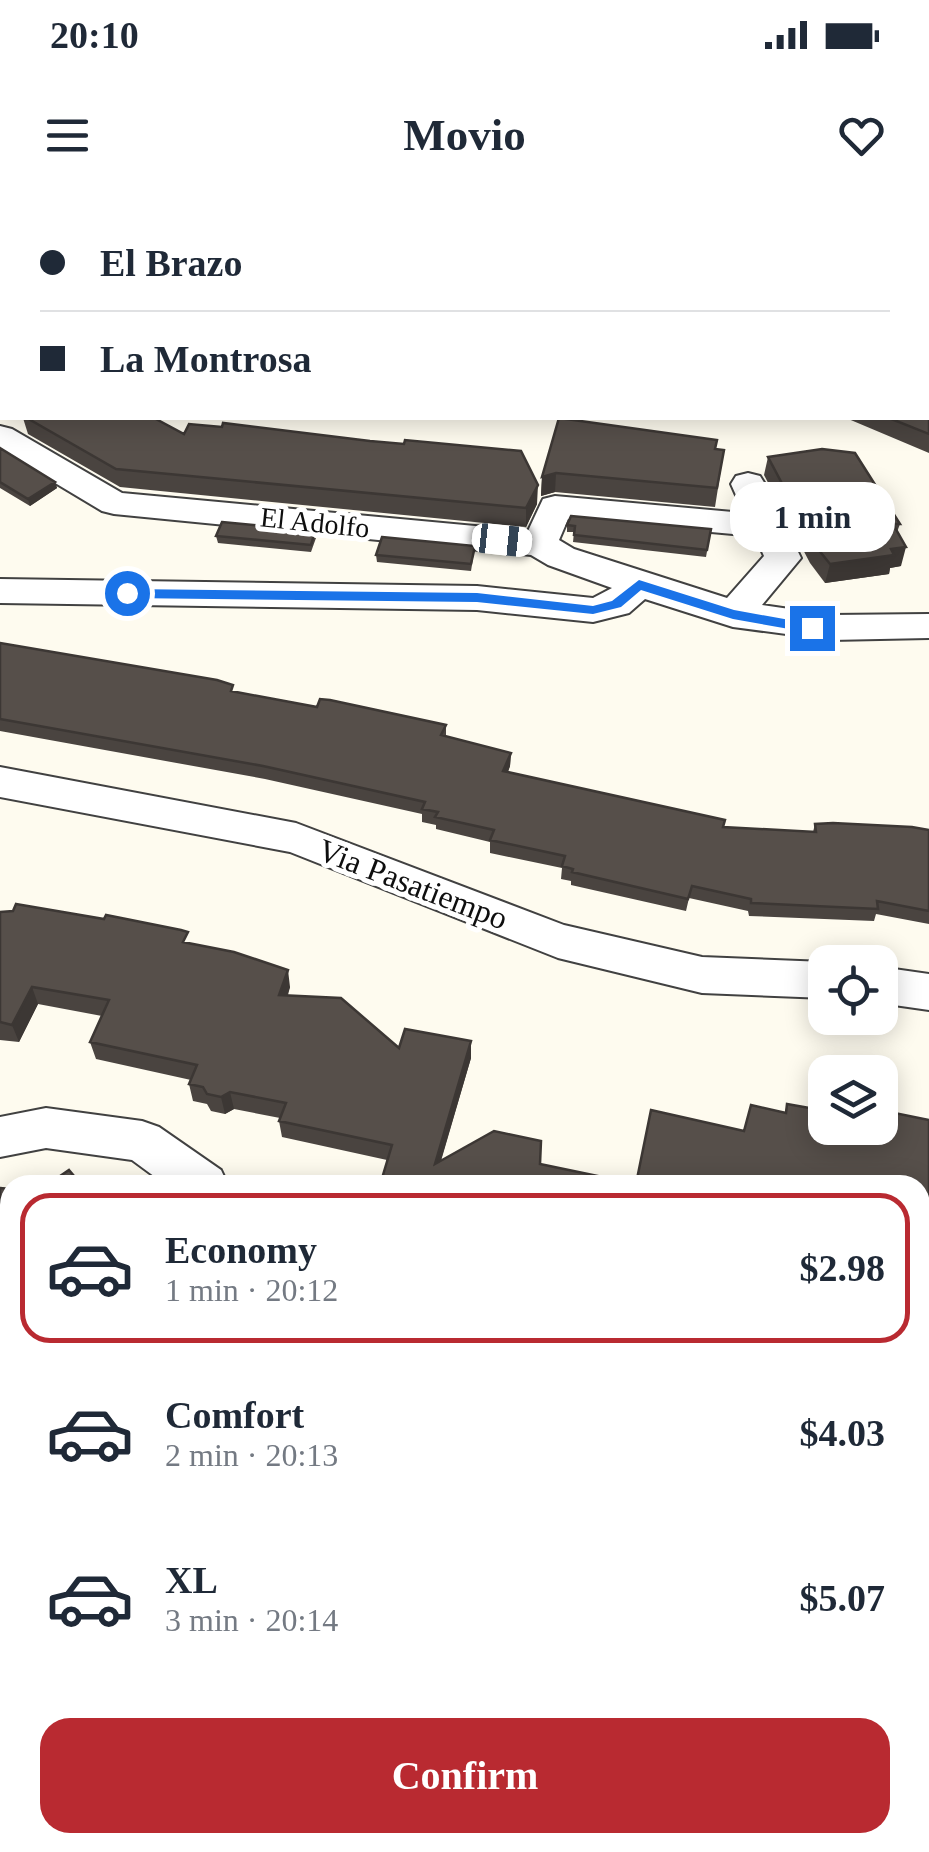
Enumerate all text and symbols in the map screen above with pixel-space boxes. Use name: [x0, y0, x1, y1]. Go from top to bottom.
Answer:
text: 20:10: [50, 14, 139, 56]
icon: menu: [40, 108, 95, 163]
icon: heart: [834, 108, 889, 163]
text: Movio: [403, 110, 526, 160]
text: El Brazo: [100, 242, 242, 284]
text: La Montrosa: [100, 338, 311, 380]
callout: 1 min: [730, 483, 894, 553]
text: 1 min: [774, 499, 851, 535]
street label: El Adolfo: [259, 501, 371, 544]
car: [471, 522, 533, 558]
route start: [105, 571, 150, 616]
route end: [790, 606, 835, 651]
street label: Via Pasatiempo: [313, 831, 513, 937]
map controls: [808, 945, 898, 1145]
button: locate: [808, 945, 898, 1035]
button: layers: [808, 1055, 898, 1145]
icon: car: [45, 1223, 135, 1313]
text: Economy: [165, 1229, 317, 1271]
text: $2.98: [800, 1247, 885, 1289]
text: 1 min · 20:12: [165, 1272, 338, 1308]
icon: car: [45, 1388, 135, 1478]
text: Comfort: [165, 1394, 304, 1436]
text: $4.03: [800, 1412, 885, 1454]
text: 2 min · 20:13: [165, 1437, 338, 1473]
icon: car: [45, 1553, 135, 1643]
text: XL: [165, 1559, 218, 1601]
text: $5.07: [800, 1577, 885, 1619]
text: 3 min · 20:14: [165, 1602, 338, 1638]
button: Confirm: [40, 1718, 890, 1833]

